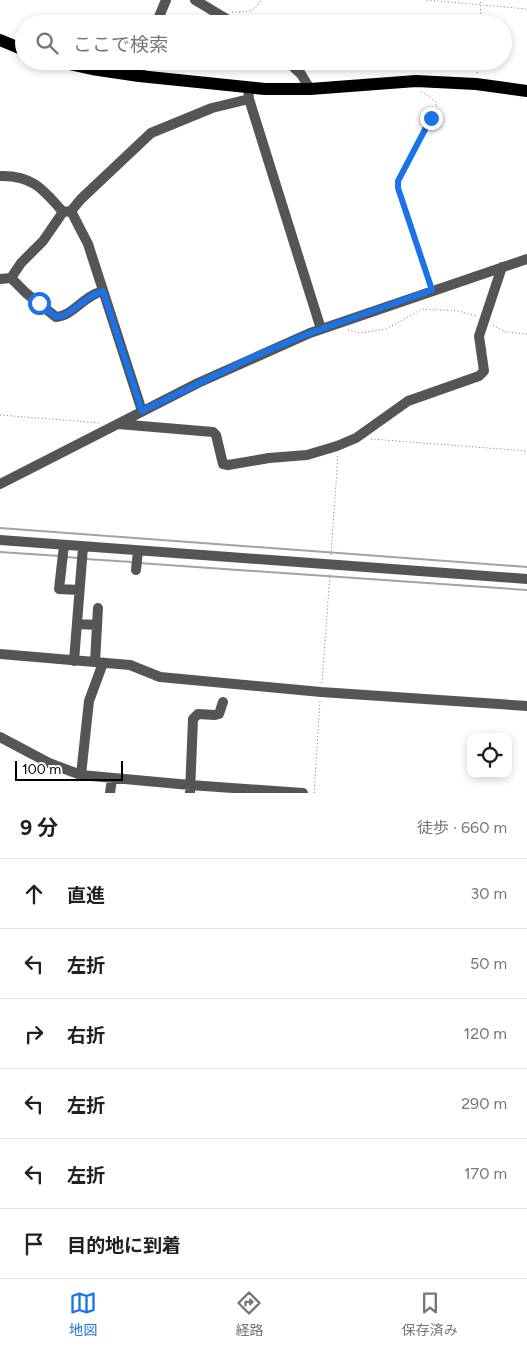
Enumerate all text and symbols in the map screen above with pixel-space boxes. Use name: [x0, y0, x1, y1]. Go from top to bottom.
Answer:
search box: [15, 15, 512, 70]
icon: search: [33, 29, 61, 57]
text: ここで検索: [73, 33, 168, 56]
route end: [420, 107, 443, 130]
route start: [28, 292, 51, 315]
map controls: [467, 733, 512, 778]
button: locate: [467, 733, 512, 778]
scale bar: [15, 758, 122, 781]
text: 100 m: [22, 761, 61, 778]
text: 9 分: [20, 815, 58, 840]
text: 徒歩 · 660 m: [417, 818, 507, 837]
icon: ahead: [20, 880, 48, 908]
text: 直進: [67, 884, 105, 907]
text: 30 m: [470, 884, 507, 903]
icon: left: [20, 950, 48, 978]
text: 左折: [67, 954, 105, 977]
text: 50 m: [470, 954, 507, 973]
icon: right: [20, 1020, 48, 1048]
text: 右折: [67, 1024, 105, 1047]
text: 120 m: [464, 1024, 507, 1043]
icon: left: [20, 1090, 48, 1118]
text: 左折: [67, 1094, 105, 1117]
text: 290 m: [461, 1094, 507, 1113]
icon: left: [20, 1160, 48, 1188]
text: 左折: [67, 1164, 105, 1187]
text: 170 m: [464, 1164, 507, 1183]
icon: arrive: [20, 1230, 48, 1258]
text: 目的地に到着: [67, 1234, 181, 1257]
tab: 地図: [69, 1289, 97, 1339]
tab: 経路: [235, 1289, 263, 1339]
tab: 保存済み: [402, 1289, 458, 1339]

